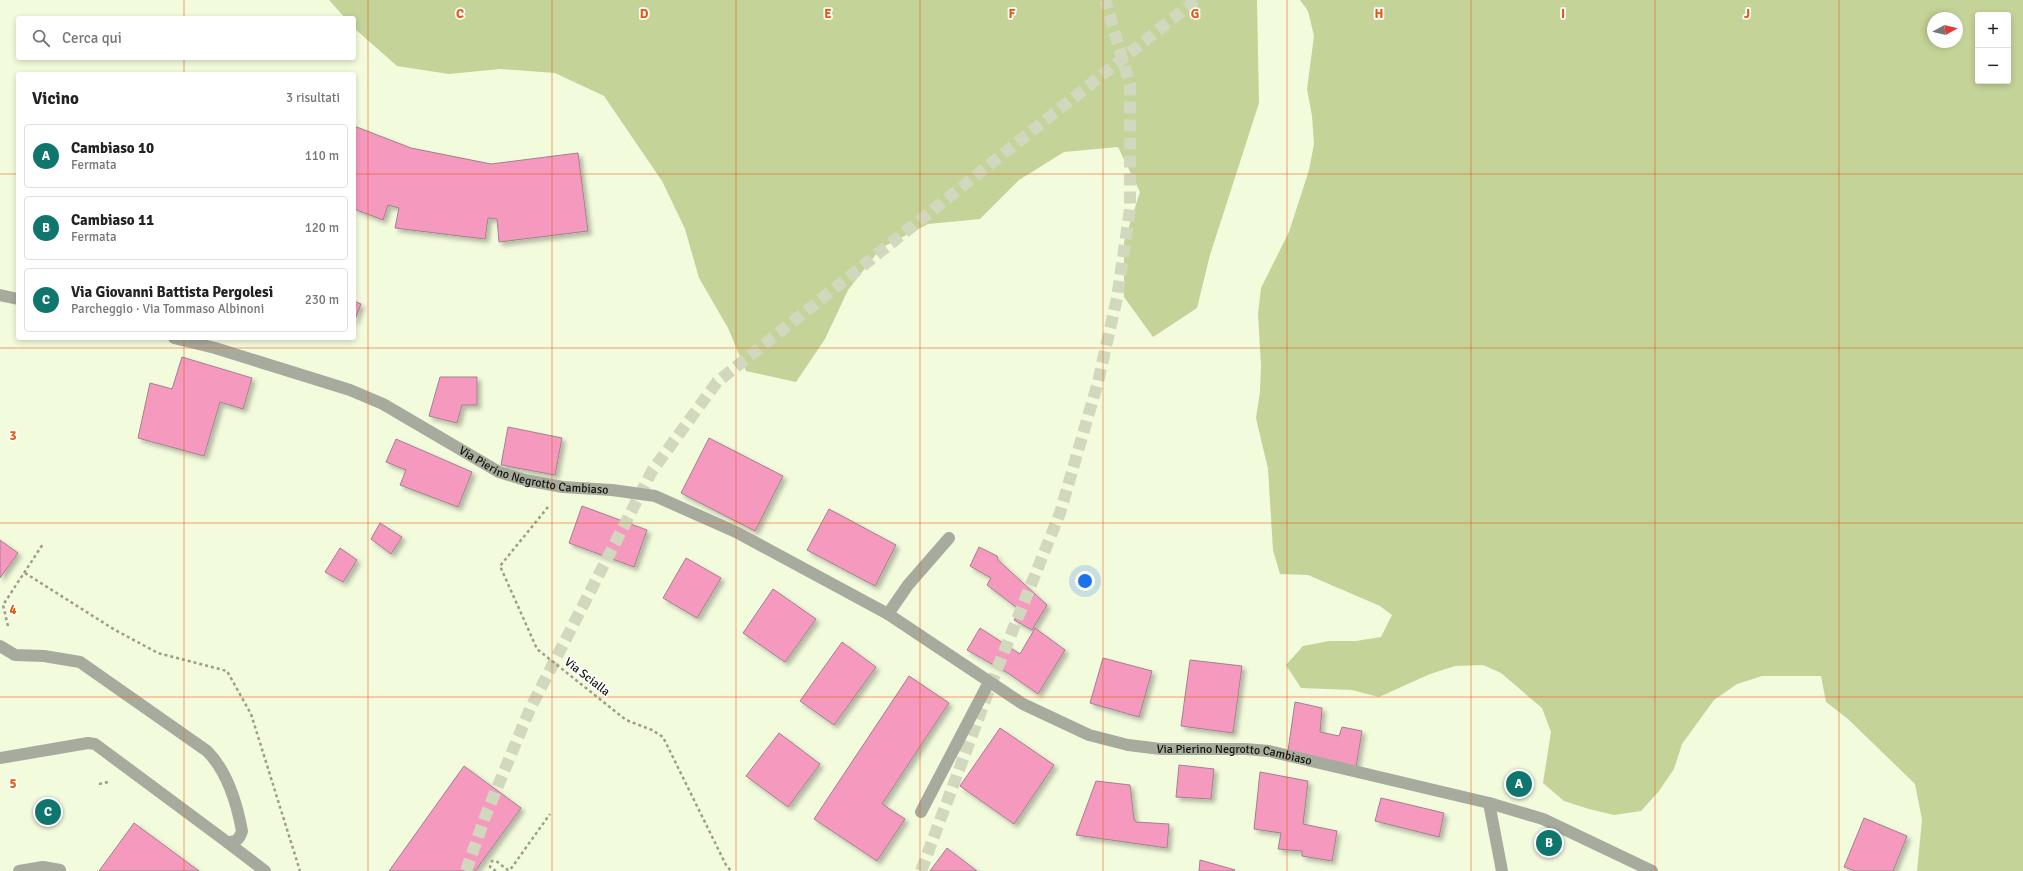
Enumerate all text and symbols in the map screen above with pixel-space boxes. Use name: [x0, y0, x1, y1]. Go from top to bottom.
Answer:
text: C: [456, 6, 464, 22]
text: D: [640, 6, 649, 22]
text: E: [824, 6, 832, 22]
text: F: [1009, 6, 1016, 22]
text: G: [1191, 6, 1199, 22]
text: H: [1375, 6, 1383, 22]
text: I: [1561, 6, 1565, 22]
text: J: [1744, 6, 1750, 22]
north arrow: [1927, 12, 1963, 48]
map controls: [1975, 12, 2011, 84]
button: +: [1975, 12, 2011, 48]
search box: [16, 16, 356, 60]
icon: search: [30, 27, 52, 49]
text: Cerca qui: [62, 29, 122, 47]
button: −: [1975, 48, 2011, 84]
text: Vicino: [32, 88, 79, 109]
text: 3 risultati: [286, 90, 340, 106]
text: Cambiaso 10: [71, 139, 154, 157]
text: A: [42, 148, 50, 164]
text: 110 m: [305, 148, 339, 164]
text: Fermata: [71, 157, 117, 173]
text: Cambiaso 11: [71, 211, 154, 229]
text: B: [42, 220, 50, 236]
text: 120 m: [305, 220, 339, 236]
text: Fermata: [71, 229, 117, 245]
text: Via Giovanni Battista Pergolesi: [71, 283, 273, 301]
text: C: [42, 292, 50, 308]
text: 230 m: [305, 292, 339, 308]
text: Parcheggio · Via Tommaso Albinoni: [71, 301, 264, 317]
text: 3: [9, 428, 17, 444]
street label: Via Pierino Negrotto Cambiaso: [456, 443, 609, 497]
your location: [1075, 571, 1095, 591]
text: 4: [9, 602, 17, 618]
street label: Via Scialla: [561, 655, 613, 699]
street label: Via Pierino Negrotto Cambiaso: [1156, 741, 1313, 768]
pin: A: [1506, 769, 1532, 799]
text: 5: [9, 776, 17, 792]
pin: C: [35, 797, 61, 827]
pin: B: [1536, 828, 1562, 858]

